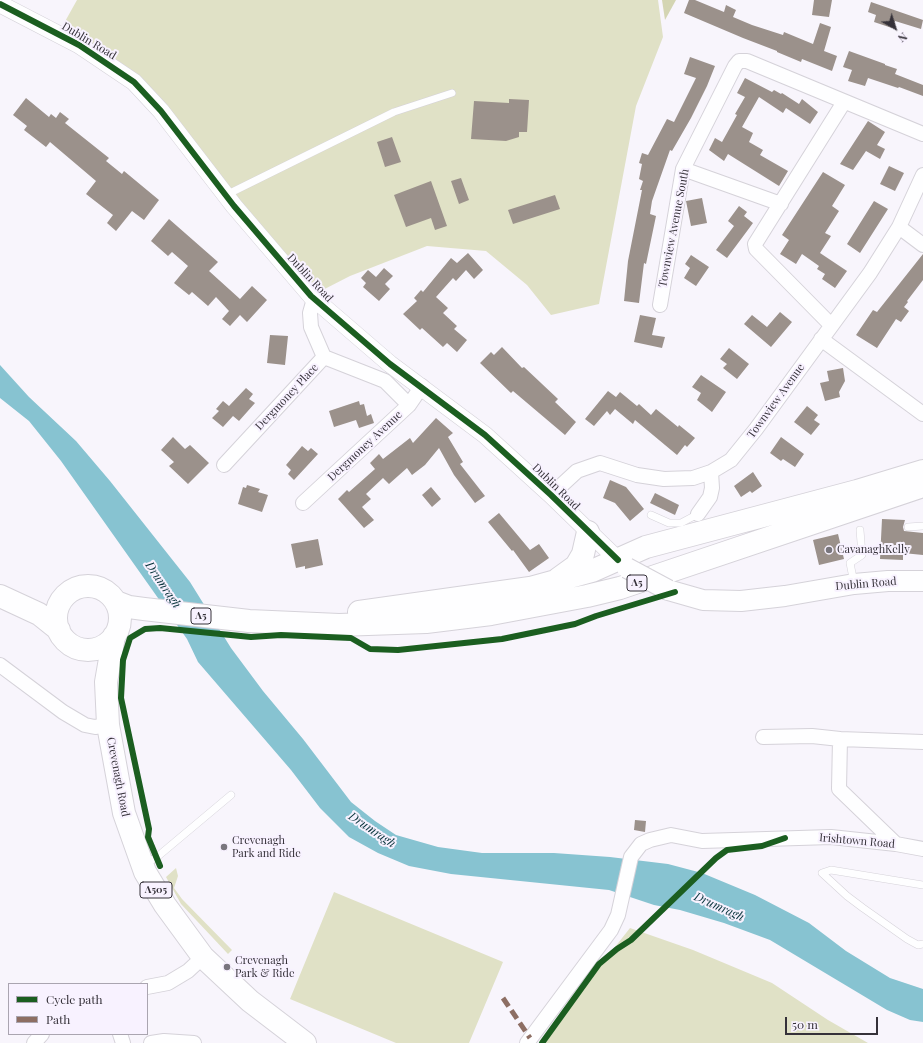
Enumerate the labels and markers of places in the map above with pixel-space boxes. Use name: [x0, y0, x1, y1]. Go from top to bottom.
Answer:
place label: CavanaghKelly: [837, 543, 910, 557]
marker: CavanaghKelly: [824, 545, 834, 555]
place label: Crevenagh Park and Ride: [232, 834, 301, 860]
marker: Crevenagh Park and Ride: [219, 842, 229, 852]
place label: Crevenagh Park & Ride: [235, 954, 295, 980]
marker: Crevenagh Park & Ride: [222, 962, 232, 972]

